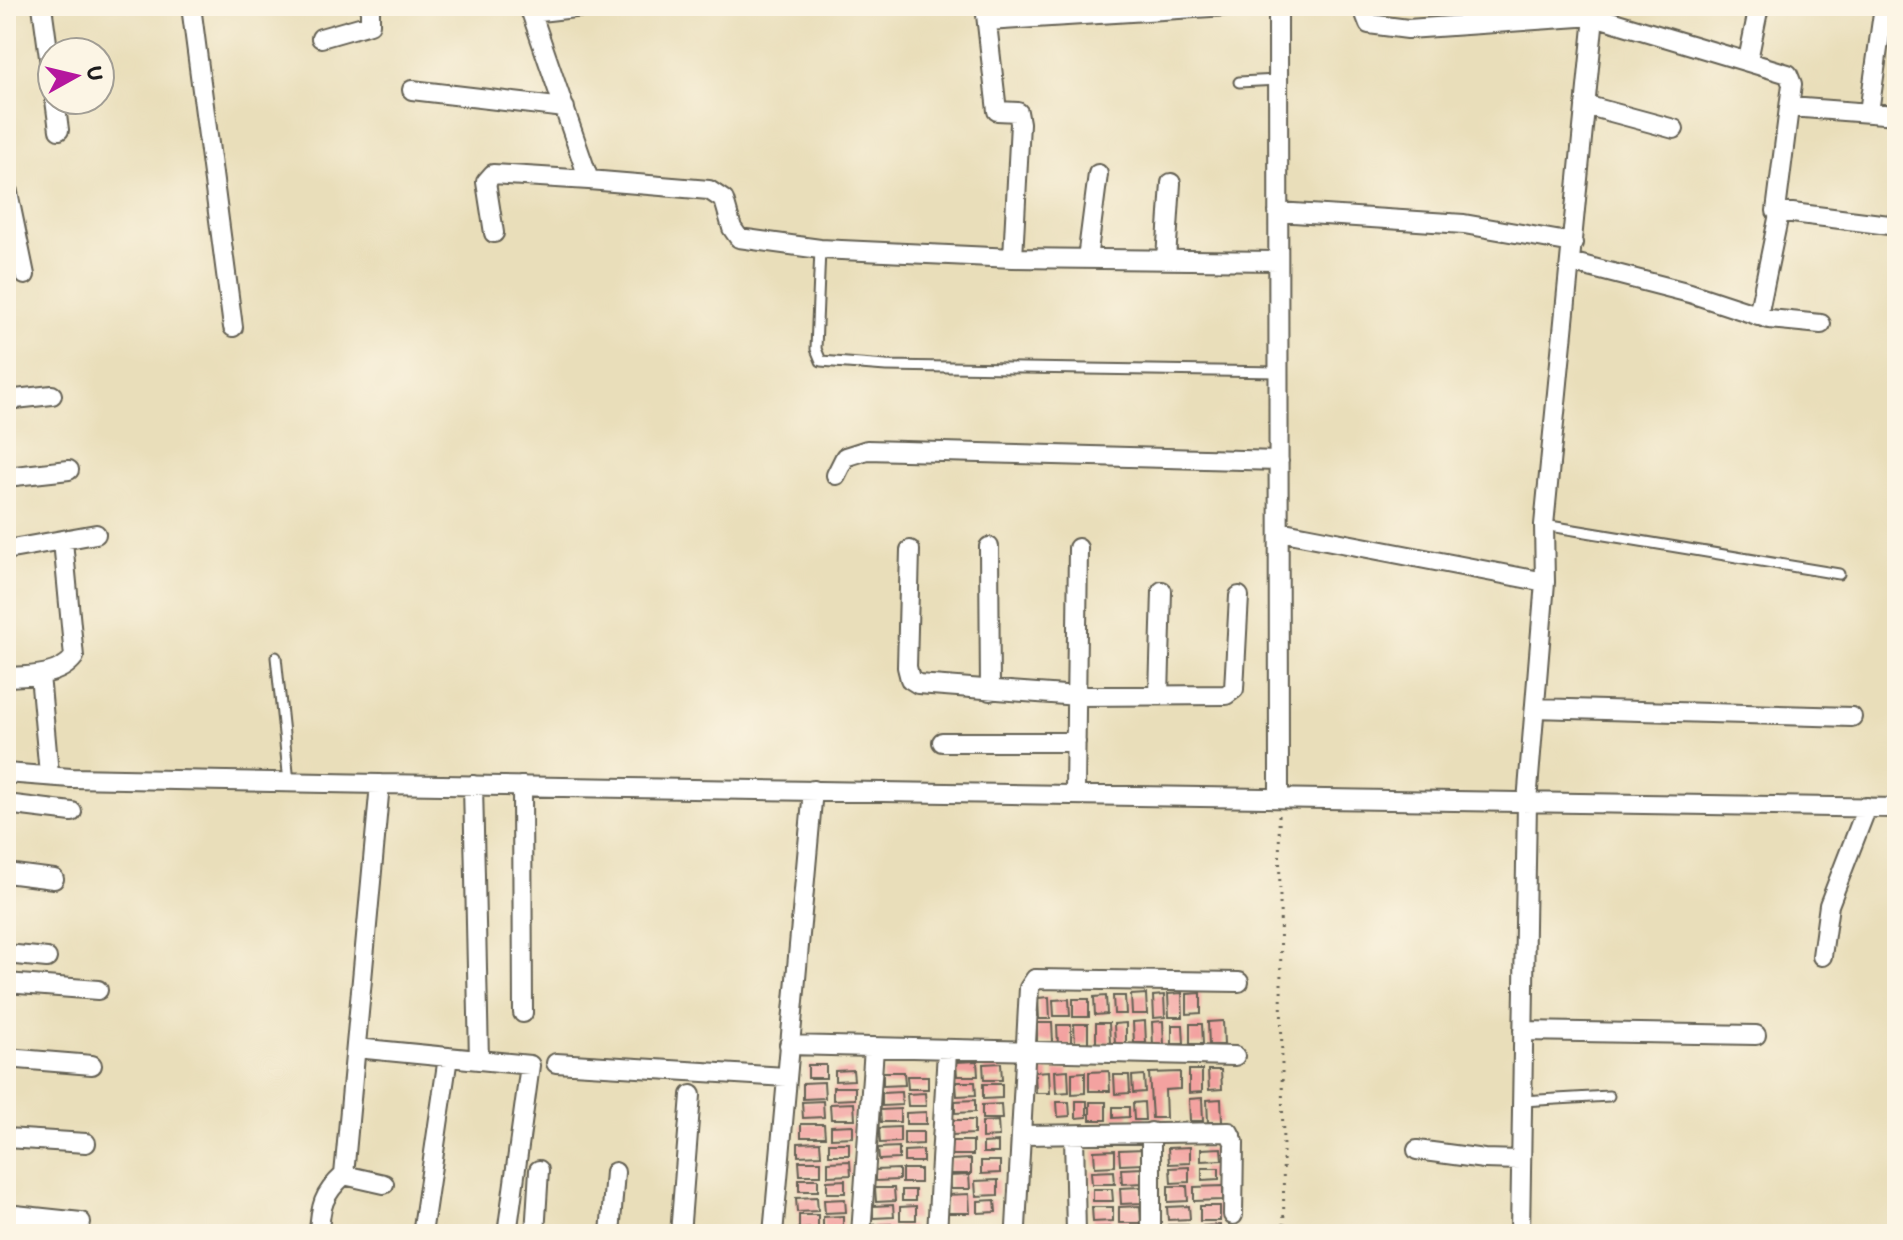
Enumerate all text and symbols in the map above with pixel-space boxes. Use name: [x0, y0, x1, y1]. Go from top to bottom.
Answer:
north arrow: [36, 36, 116, 116]
text: U: [81, 64, 110, 82]

